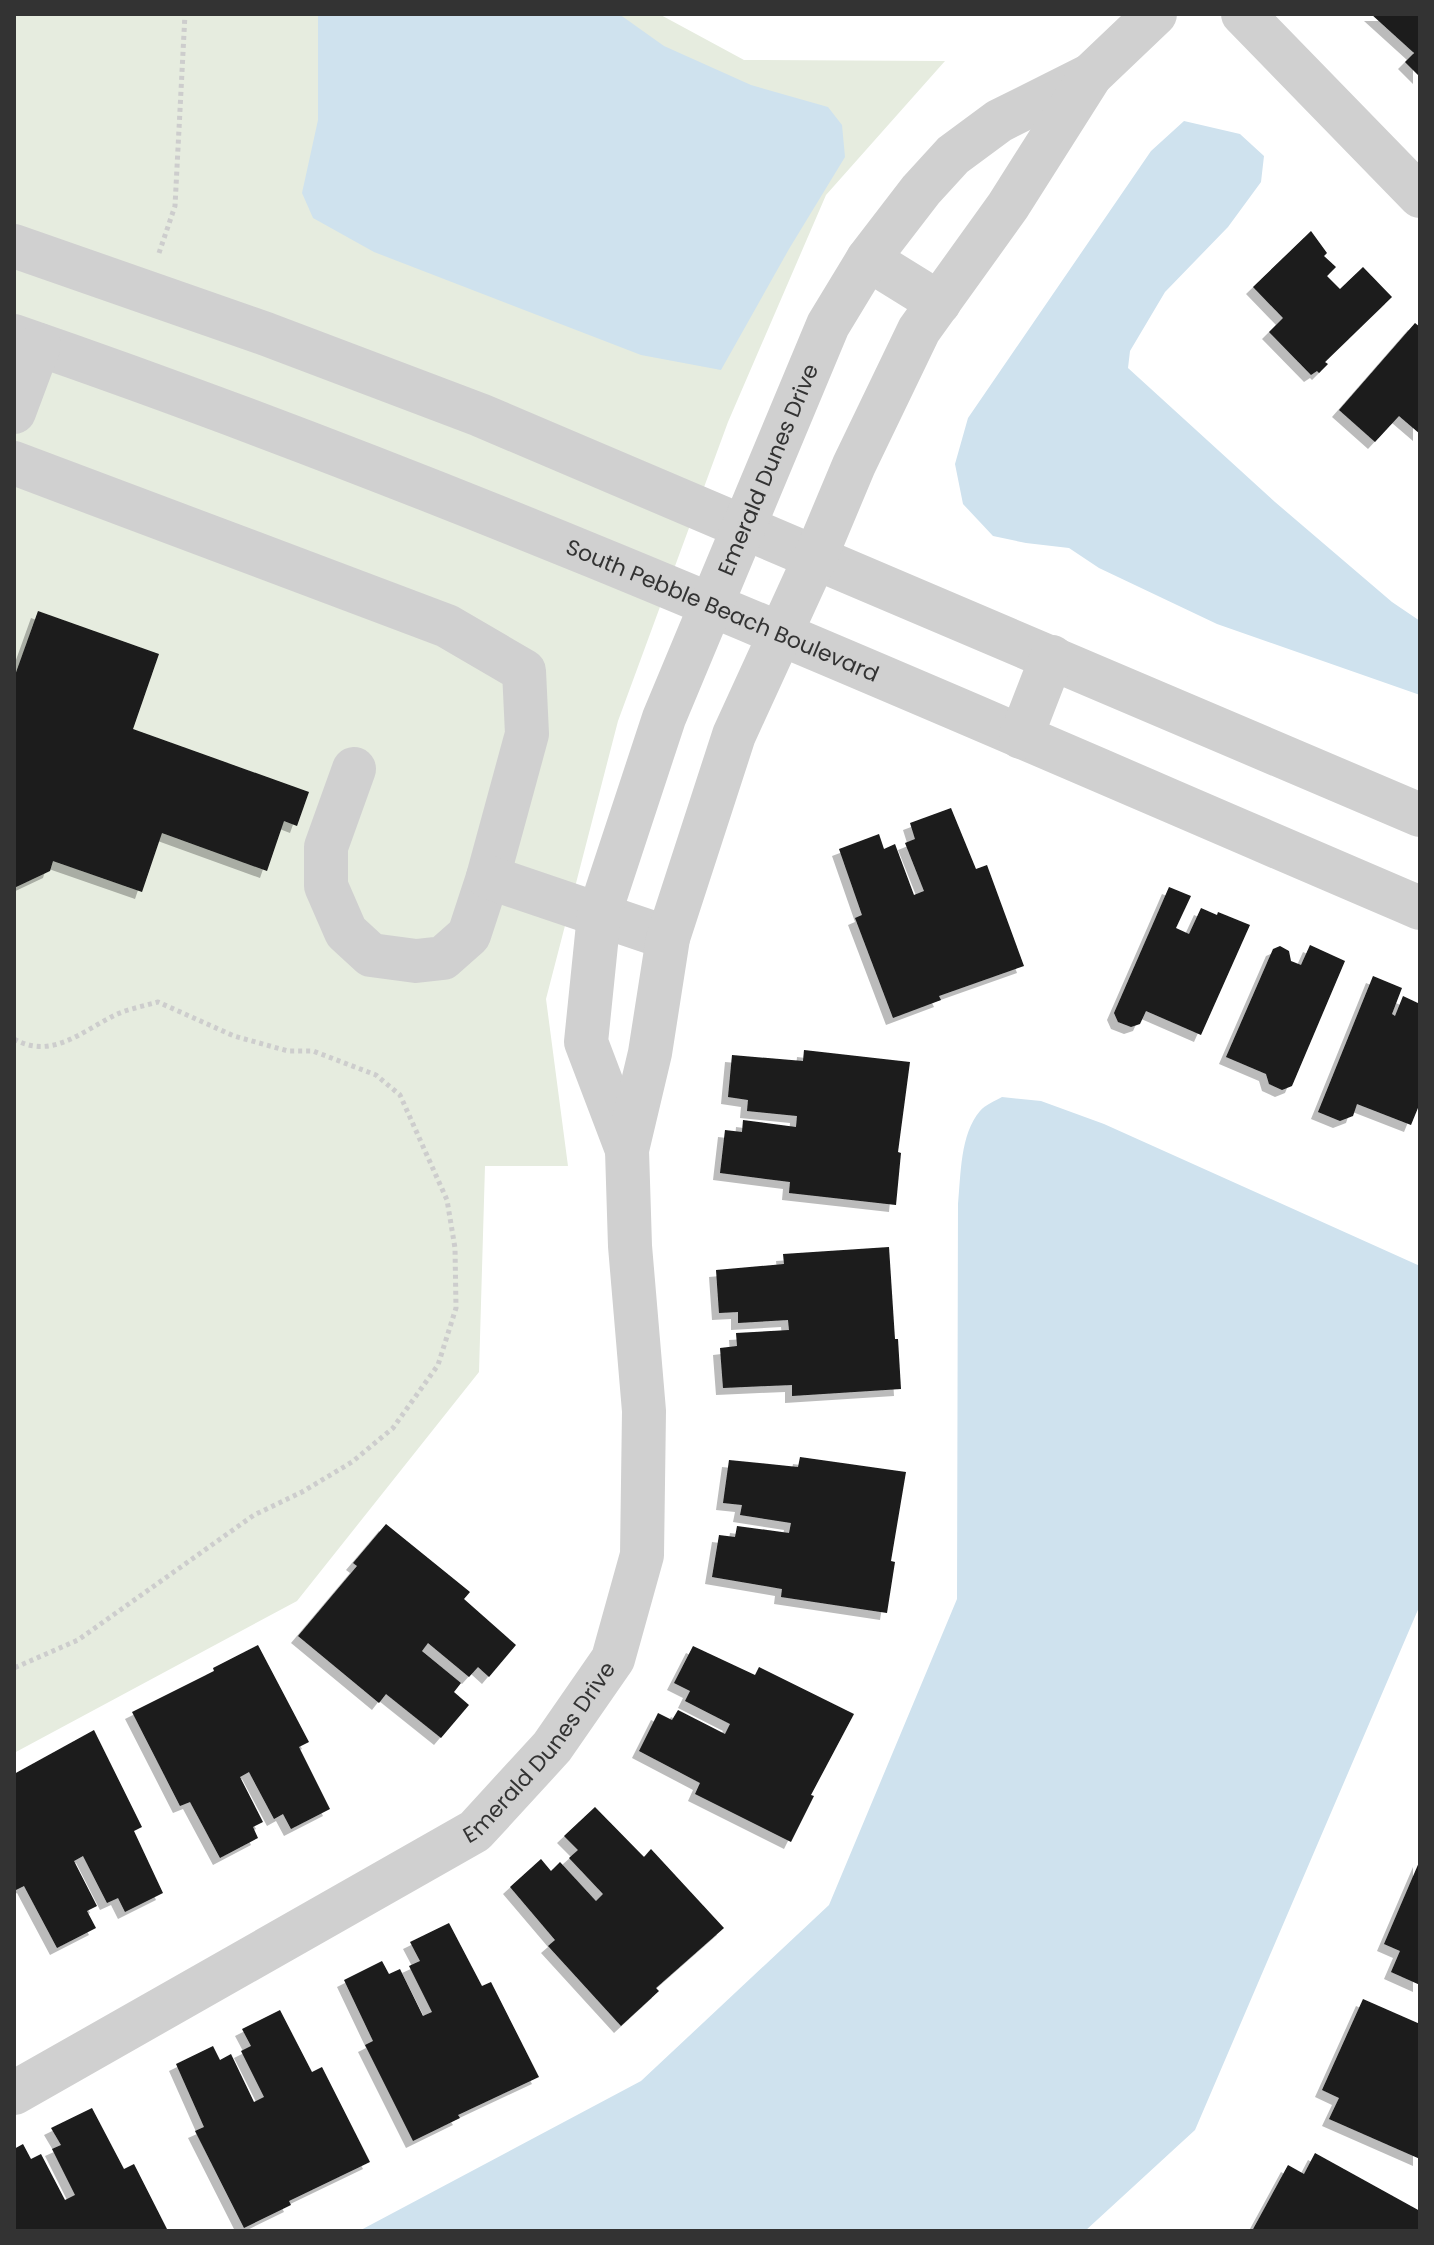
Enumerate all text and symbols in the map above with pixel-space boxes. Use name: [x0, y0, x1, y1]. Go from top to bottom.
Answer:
street label: Emerald Dunes Drive: [710, 359, 826, 580]
street label: South Pebble Beach Boulevard: [561, 532, 884, 690]
street label: Emerald Dunes Drive: [457, 1655, 623, 1851]

